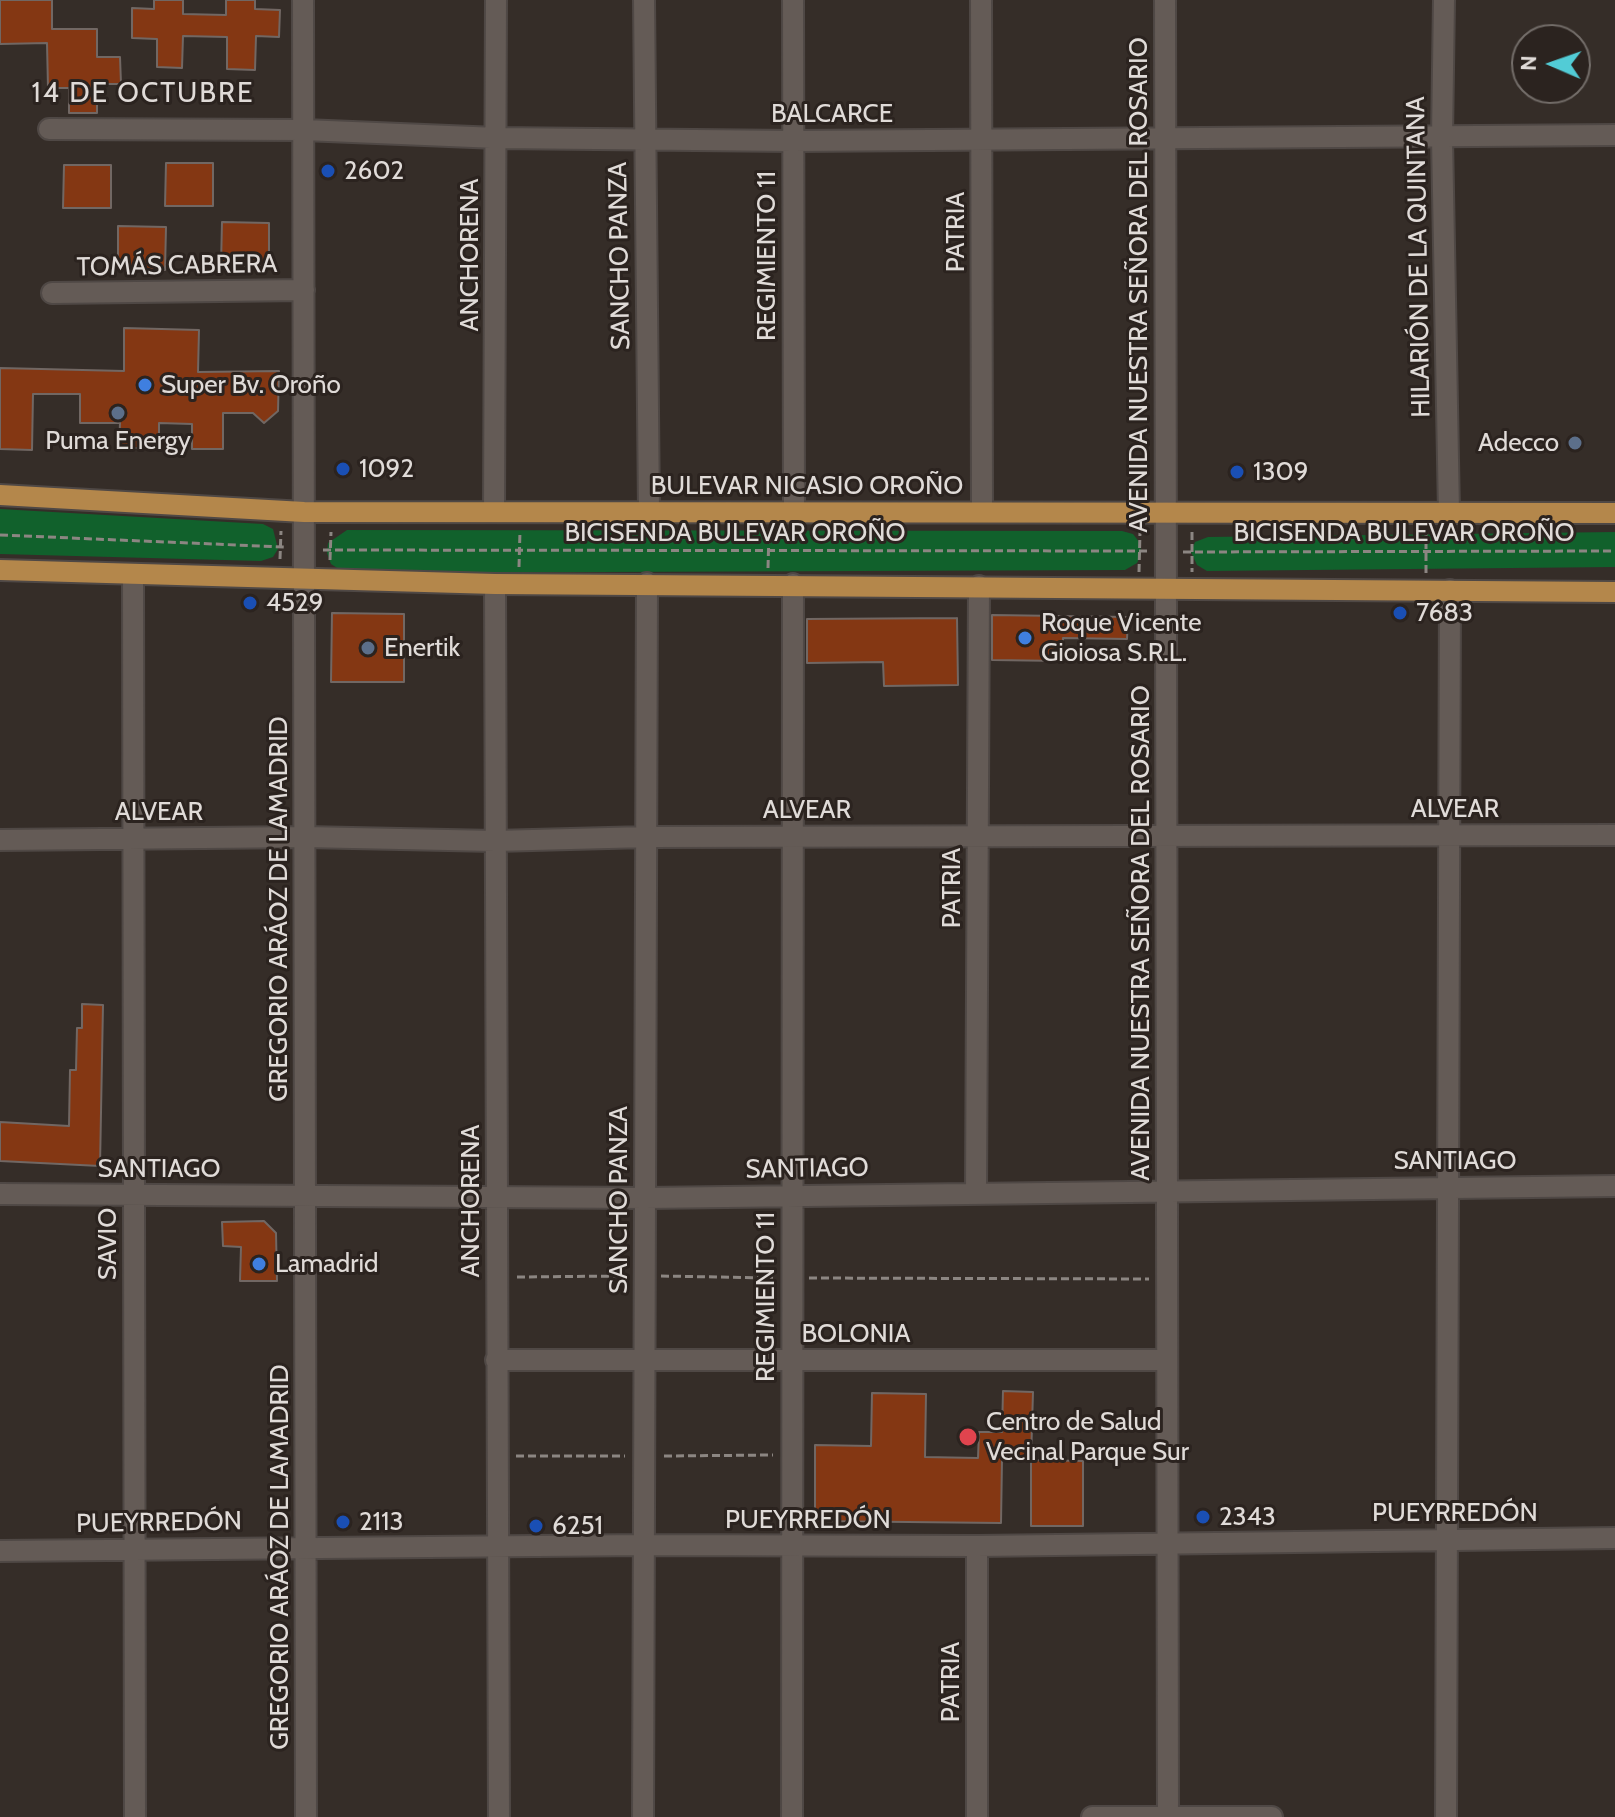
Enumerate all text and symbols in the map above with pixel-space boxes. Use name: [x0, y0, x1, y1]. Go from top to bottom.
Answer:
north arrow: [1511, 24, 1591, 104]
street label: AVENIDA NUESTRA SEÑORA DEL ROSARIO: [1123, 37, 1155, 533]
text: N: [1515, 55, 1542, 71]
district label: 14 DE OCTUBRE: [32, 77, 254, 111]
street label: HILARIÓN DE LA QUINTANA: [1401, 96, 1437, 418]
street label: BALCARCE: [771, 98, 893, 130]
place label: 2602: [344, 155, 404, 187]
marker: 2602: [319, 162, 337, 180]
street label: SANCHO PANZA: [603, 162, 637, 350]
street label: REGIMIENTO 11: [751, 171, 783, 341]
street label: ANCHORENA: [454, 178, 486, 332]
street label: PATRIA: [940, 192, 972, 272]
street label: TOMÁS CABRERA: [76, 249, 278, 283]
place label: Super Bv. Oroño: [161, 369, 341, 401]
marker: Super Bv. Oroño: [136, 376, 154, 394]
marker: Puma Energy: [109, 404, 127, 422]
place label: Puma Energy: [45, 425, 191, 457]
place label: Adecco: [1478, 427, 1559, 459]
marker: Adecco: [1566, 434, 1584, 452]
place label: 1092: [359, 453, 414, 485]
place label: 1309: [1253, 456, 1308, 488]
marker: 1092: [334, 460, 352, 478]
marker: 1309: [1228, 463, 1246, 481]
street label: BULEVAR NICASIO OROÑO: [651, 470, 963, 502]
street label: BICISENDA BULEVAR OROÑO: [564, 517, 906, 549]
street label: BICISENDA BULEVAR OROÑO: [1233, 517, 1575, 549]
place label: 4529: [266, 587, 323, 619]
marker: 4529: [241, 594, 259, 612]
place label: 7683: [1416, 597, 1473, 629]
marker: 7683: [1391, 604, 1409, 622]
place label: Roque Vicente Gioiosa S.R.L.: [1041, 607, 1201, 668]
marker: Roque Vicente Gioiosa S.R.L.: [1016, 629, 1034, 647]
place label: Enertik: [384, 632, 460, 664]
marker: Enertik: [359, 639, 377, 657]
street label: AVENIDA NUESTRA SEÑORA DEL ROSARIO: [1125, 685, 1157, 1181]
street label: GREGORIO ARÁOZ DE LAMADRID: [263, 716, 295, 1102]
street label: ALVEAR: [1411, 793, 1499, 825]
street label: ALVEAR: [763, 794, 851, 826]
street label: ALVEAR: [115, 796, 203, 828]
street label: PATRIA: [936, 848, 968, 928]
street label: SANCHO PANZA: [603, 1106, 635, 1294]
street label: ANCHORENA: [455, 1124, 487, 1278]
street label: SANTIAGO: [1393, 1145, 1517, 1177]
street label: SANTIAGO: [745, 1152, 869, 1186]
street label: SANTIAGO: [97, 1153, 221, 1185]
street label: SAVIO: [92, 1208, 124, 1280]
street label: REGIMIENTO 11: [750, 1212, 782, 1382]
place label: Lamadrid: [275, 1248, 378, 1280]
marker: Lamadrid: [250, 1255, 268, 1273]
street label: BOLONIA: [802, 1318, 910, 1350]
street label: GREGORIO ARÁOZ DE LAMADRID: [264, 1364, 296, 1750]
place label: Centro de Salud Vecinal Parque Sur: [986, 1406, 1189, 1468]
marker: Centro de Salud Vecinal Parque Sur: [957, 1426, 979, 1448]
street label: PUEYRREDÓN: [1372, 1497, 1538, 1529]
place label: 2343: [1219, 1501, 1276, 1533]
street label: PUEYRREDÓN: [725, 1504, 891, 1536]
street label: PUEYRREDÓN: [76, 1506, 242, 1540]
place label: 2113: [359, 1506, 404, 1538]
marker: 2343: [1194, 1508, 1212, 1526]
place label: 6251: [552, 1510, 603, 1542]
marker: 2113: [334, 1513, 352, 1531]
marker: 6251: [527, 1517, 545, 1535]
street label: PATRIA: [935, 1642, 967, 1722]

